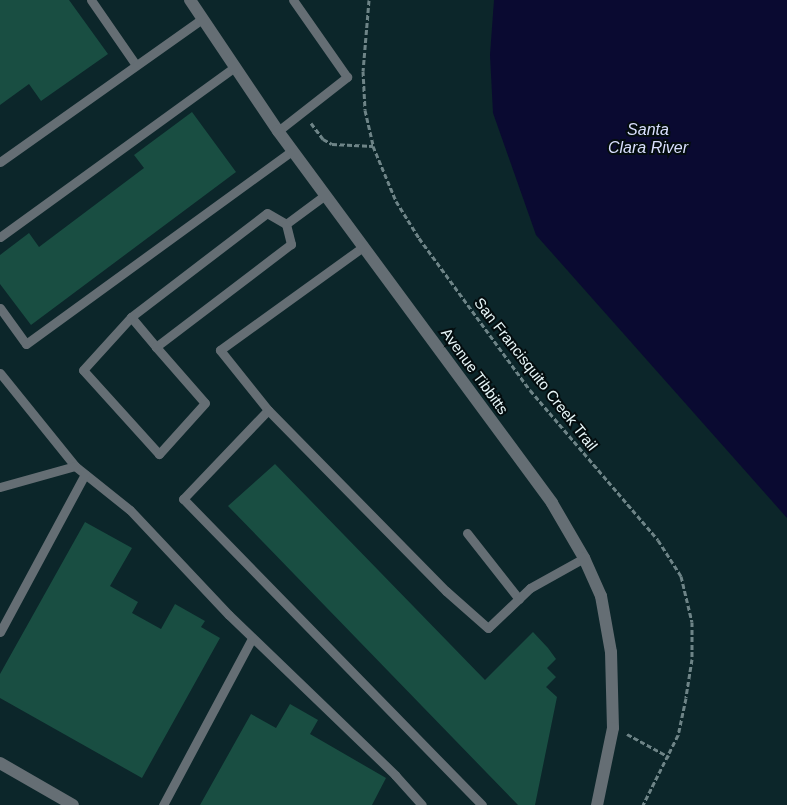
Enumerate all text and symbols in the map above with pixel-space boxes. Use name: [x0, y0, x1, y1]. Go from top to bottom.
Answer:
water label: Santa Clara River: [608, 120, 688, 158]
street label: San Francisquito Creek Trail: [471, 294, 601, 454]
street label: Avenue Tibbitts: [438, 324, 512, 418]

